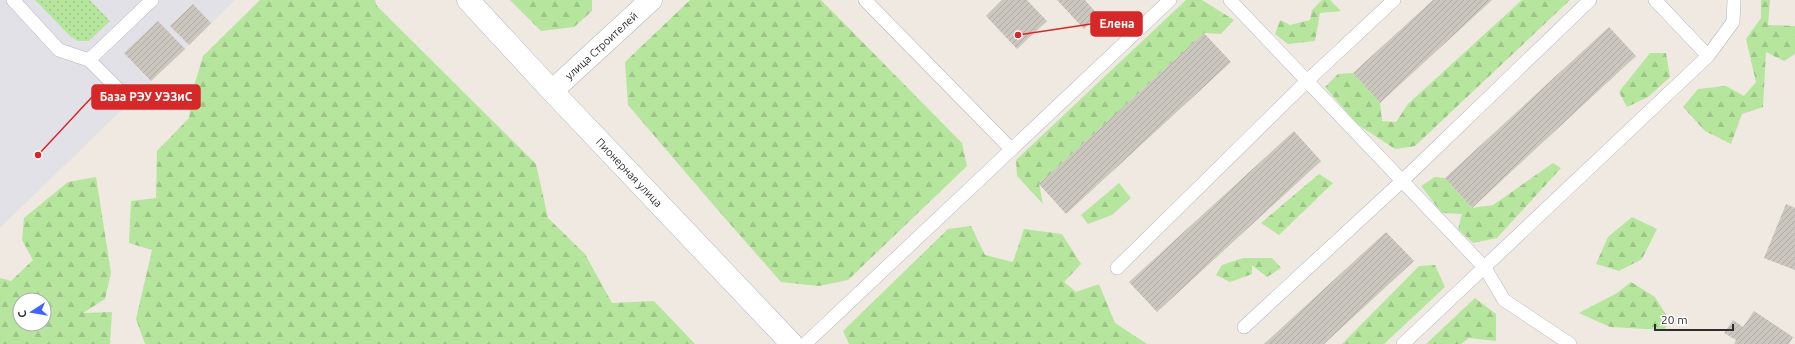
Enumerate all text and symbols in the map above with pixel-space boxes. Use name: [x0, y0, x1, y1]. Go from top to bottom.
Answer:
street label: улица Строителей: [563, 10, 640, 82]
callout: Елена: [1091, 12, 1142, 36]
text: Елена: [1099, 17, 1135, 30]
callout: База РЭУ УЭЗиС: [92, 85, 200, 109]
text: База РЭУ УЭЗиС: [100, 90, 193, 103]
street label: Пионерная улица: [594, 136, 665, 209]
north arrow: [12, 292, 52, 332]
scale bar: [1655, 306, 1733, 332]
text: С: [16, 309, 29, 319]
text: 20 m: [1661, 313, 1688, 326]

